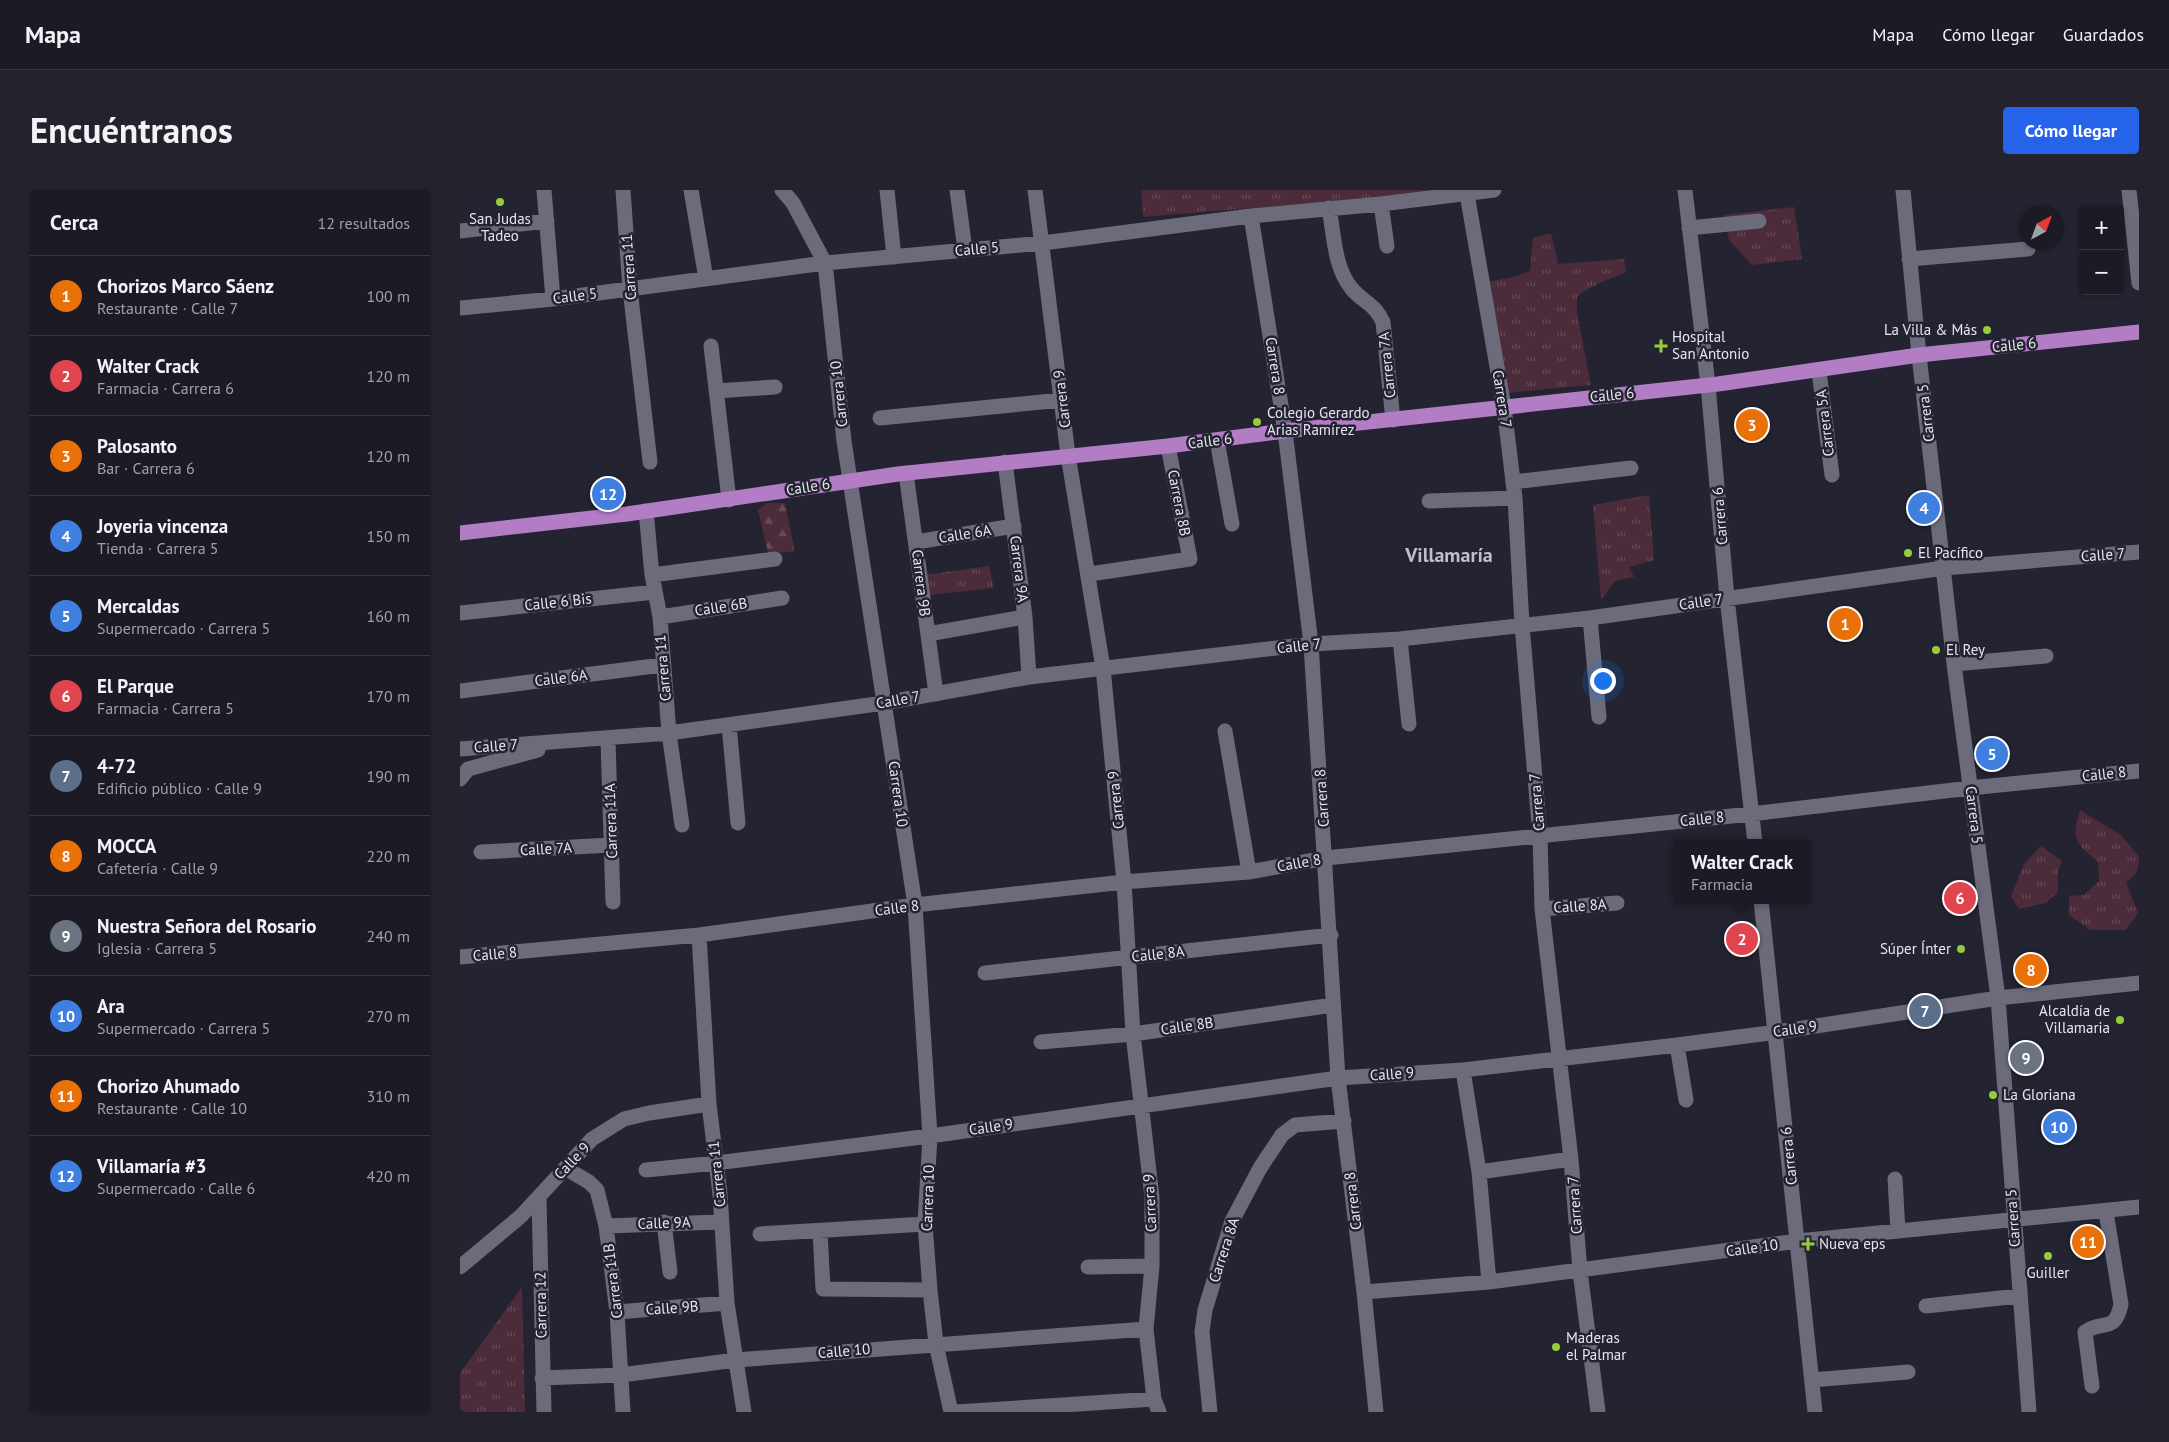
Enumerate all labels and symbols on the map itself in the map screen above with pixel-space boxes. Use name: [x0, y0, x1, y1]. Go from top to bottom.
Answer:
marker: San Judas Tadeo: [494, 196, 506, 208]
north arrow: [2019, 205, 2064, 250]
place label: San Judas Tadeo: [469, 209, 531, 245]
street label: Carrera 11: [617, 233, 640, 301]
street label: Calle 5: [954, 237, 1000, 260]
street label: Calle 5: [552, 283, 598, 308]
place label: La Villa & Más: [1884, 320, 1977, 339]
marker: La Villa & Más: [1981, 324, 1993, 336]
place label: Hospital San Antonio: [1672, 327, 1749, 363]
street label: Carrera 7A: [1374, 331, 1399, 399]
street label: Calle 6: [1991, 333, 2037, 356]
street label: Carrera 8: [1262, 336, 1289, 396]
marker: Hospital San Antonio: [1654, 339, 1668, 353]
street label: Carrera 10: [826, 360, 851, 428]
street label: Carrera 9: [1049, 369, 1074, 429]
street label: Carrera 7: [1489, 369, 1516, 429]
street label: Calle 6: [1589, 383, 1635, 406]
street label: Carrera 5: [1913, 383, 1938, 443]
street label: Carrera 5A: [1811, 388, 1838, 458]
place label: Colegio Gerardo Arias Ramírez: [1267, 403, 1370, 439]
pin: 3: [1736, 406, 1768, 444]
marker: Colegio Gerardo Arias Ramírez: [1251, 416, 1263, 428]
street label: Calle 6: [1187, 428, 1233, 453]
street label: Carrera 8B: [1164, 468, 1195, 538]
street label: Calle 6: [785, 474, 831, 499]
pin: 12: [592, 475, 624, 513]
street label: Carrera 6: [1707, 486, 1732, 546]
pin: 4: [1908, 489, 1940, 527]
street label: Calle 6A: [937, 520, 993, 547]
street label: Carrera 9A: [1006, 534, 1033, 604]
district label: Villamaría: [1404, 542, 1493, 568]
place label: El Pacífico: [1918, 543, 1983, 562]
street label: Calle 7: [2080, 543, 2126, 566]
marker: El Pacífico: [1902, 547, 1914, 559]
street label: Carrera 9B: [908, 548, 935, 617]
street label: Calle 6 Bis: [523, 589, 592, 614]
street label: Calle 7: [1678, 589, 1724, 614]
street label: Calle 6B: [693, 593, 749, 620]
pin: 1: [1829, 605, 1861, 643]
street label: Carrera 11: [650, 634, 675, 702]
street label: Calle 7: [1276, 634, 1322, 657]
place label: El Rey: [1946, 640, 1985, 659]
marker: El Rey: [1930, 644, 1942, 656]
street label: Calle 6A: [533, 665, 589, 690]
your location: [1590, 668, 1616, 694]
street label: Calle 7: [874, 686, 921, 713]
street label: Calle 7: [473, 734, 519, 757]
pin: 5: [1976, 735, 2008, 773]
street label: Carrera 10: [884, 760, 913, 828]
street label: Calle 8: [2081, 762, 2127, 785]
street label: Carrera 8: [1310, 768, 1333, 828]
street label: Carrera 9: [1103, 770, 1128, 830]
street label: Carrera 7: [1524, 772, 1549, 832]
street label: Carrera 11A: [600, 783, 621, 859]
street label: Carrera 5: [1962, 785, 1987, 845]
street label: Calle 8: [1679, 807, 1725, 830]
street label: Calle 7A: [519, 838, 573, 859]
street label: Calle 8: [1275, 849, 1322, 876]
pin: 6: [1944, 879, 1976, 917]
street label: Calle 8A: [1553, 894, 1607, 917]
street label: Calle 8: [874, 895, 920, 920]
pin: 2: [1726, 920, 1758, 958]
place label: Súper Ínter: [1880, 939, 1951, 958]
street label: Calle 8A: [1131, 941, 1186, 966]
street label: Calle 8: [472, 942, 518, 965]
marker: Súper Ínter: [1955, 943, 1967, 955]
pin: 8: [2015, 951, 2047, 989]
pin: 7: [1909, 992, 1941, 1030]
place label: Alcaldía de Villamaria: [2039, 1001, 2110, 1037]
street label: Calle 8B: [1159, 1012, 1215, 1039]
marker: Alcaldía de Villamaria: [2114, 1014, 2126, 1026]
street label: Calle 9: [1772, 1016, 1818, 1041]
pin: 9: [2010, 1039, 2042, 1077]
street label: Calle 9: [1369, 1062, 1415, 1085]
place label: La Gloriana: [2003, 1085, 2076, 1104]
marker: La Gloriana: [1987, 1089, 1999, 1101]
pin: 10: [2043, 1108, 2075, 1146]
street label: Calle 9: [968, 1114, 1014, 1139]
street label: Carrera 6: [1776, 1126, 1801, 1186]
street label: Calle 9: [550, 1138, 594, 1183]
street label: Carrera 11: [704, 1140, 729, 1208]
street label: Carrera 10: [917, 1164, 938, 1232]
street label: Carrera 8: [1340, 1171, 1365, 1231]
street label: Carrera 9: [1138, 1173, 1161, 1233]
street label: Carrera 7: [1563, 1175, 1586, 1235]
street label: Carrera 5: [2001, 1188, 2024, 1248]
street label: Calle 9A: [637, 1212, 691, 1233]
street label: Carrera 8A: [1204, 1215, 1243, 1285]
pin: 11: [2072, 1223, 2104, 1261]
street label: Calle 10: [1725, 1234, 1779, 1261]
place label: Nueva eps: [1819, 1234, 1885, 1253]
marker: Nueva eps: [1801, 1237, 1815, 1251]
street label: Carrera 11B: [598, 1243, 627, 1320]
marker: Guiller: [2042, 1250, 2054, 1262]
place label: Guiller: [2027, 1263, 2069, 1282]
street label: Carrera 12: [530, 1272, 551, 1338]
street label: Calle 9B: [645, 1296, 699, 1319]
place label: Maderas el Palmar: [1566, 1328, 1626, 1364]
street label: Calle 10: [817, 1339, 871, 1362]
marker: Maderas el Palmar: [1550, 1341, 1562, 1353]

